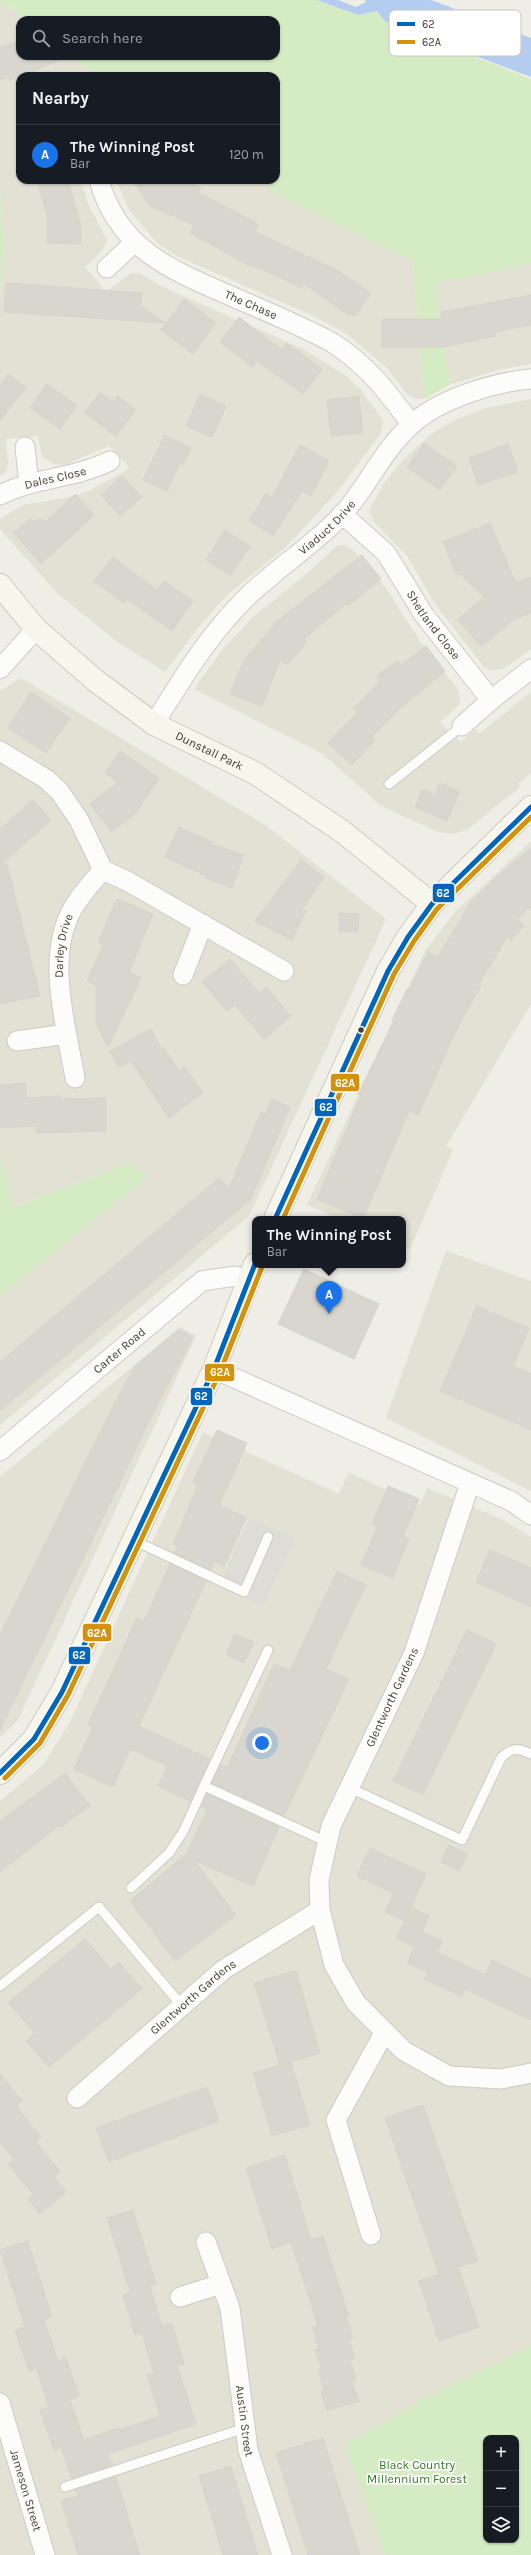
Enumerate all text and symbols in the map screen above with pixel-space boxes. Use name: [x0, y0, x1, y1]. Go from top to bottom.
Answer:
legend: [389, 10, 521, 56]
search box: [16, 16, 280, 60]
text: 62: [422, 18, 435, 31]
icon: search: [30, 27, 52, 49]
text: Search here: [62, 29, 143, 47]
text: 62A: [422, 36, 442, 49]
text: Nearby: [32, 88, 89, 108]
text: The Winning Post: [70, 138, 195, 156]
text: A: [41, 147, 49, 162]
text: 120 m: [229, 147, 264, 162]
text: Bar: [70, 156, 90, 171]
street label: The Chase: [222, 287, 279, 322]
street label: Dales Close: [23, 464, 88, 492]
street label: Viaduct Drive: [296, 497, 358, 558]
street label: Shetland Close: [404, 588, 463, 662]
street label: Dunstall Park: [173, 728, 246, 773]
line badge: 62: [432, 883, 455, 903]
text: 62: [436, 887, 450, 900]
street label: Darley Drive: [52, 912, 76, 978]
unlabelled marker: [356, 1025, 366, 1035]
line badge: 62A: [330, 1073, 360, 1092]
text: 62A: [335, 1077, 355, 1090]
line badge: 62: [314, 1098, 337, 1117]
text: 62: [319, 1101, 333, 1114]
popup: [252, 1216, 406, 1268]
text: The Winning Post: [267, 1226, 391, 1244]
text: Bar: [267, 1244, 287, 1259]
pin: A: [316, 1281, 342, 1314]
street label: Carter Road: [90, 1325, 148, 1376]
line badge: 62A: [204, 1363, 235, 1382]
text: 62A: [210, 1366, 230, 1379]
line badge: 62: [190, 1387, 213, 1406]
text: 62: [194, 1390, 208, 1403]
line badge: 62A: [82, 1623, 112, 1642]
text: 62A: [87, 1627, 107, 1640]
street label: Glentworth Gardens: [363, 1645, 421, 1749]
line badge: 62: [68, 1646, 91, 1665]
text: 62: [72, 1649, 86, 1662]
your location: [252, 1733, 272, 1753]
street label: Glentworth Gardens: [147, 1957, 239, 2038]
street label: Austin Street: [233, 2384, 257, 2459]
map controls: [483, 2435, 519, 2543]
button: +: [483, 2435, 519, 2471]
street label: Jameson Street: [7, 2448, 45, 2533]
park label: Black Country Millennium Forest: [367, 2458, 467, 2486]
button: −: [483, 2471, 519, 2507]
button: layers: [483, 2507, 519, 2543]

